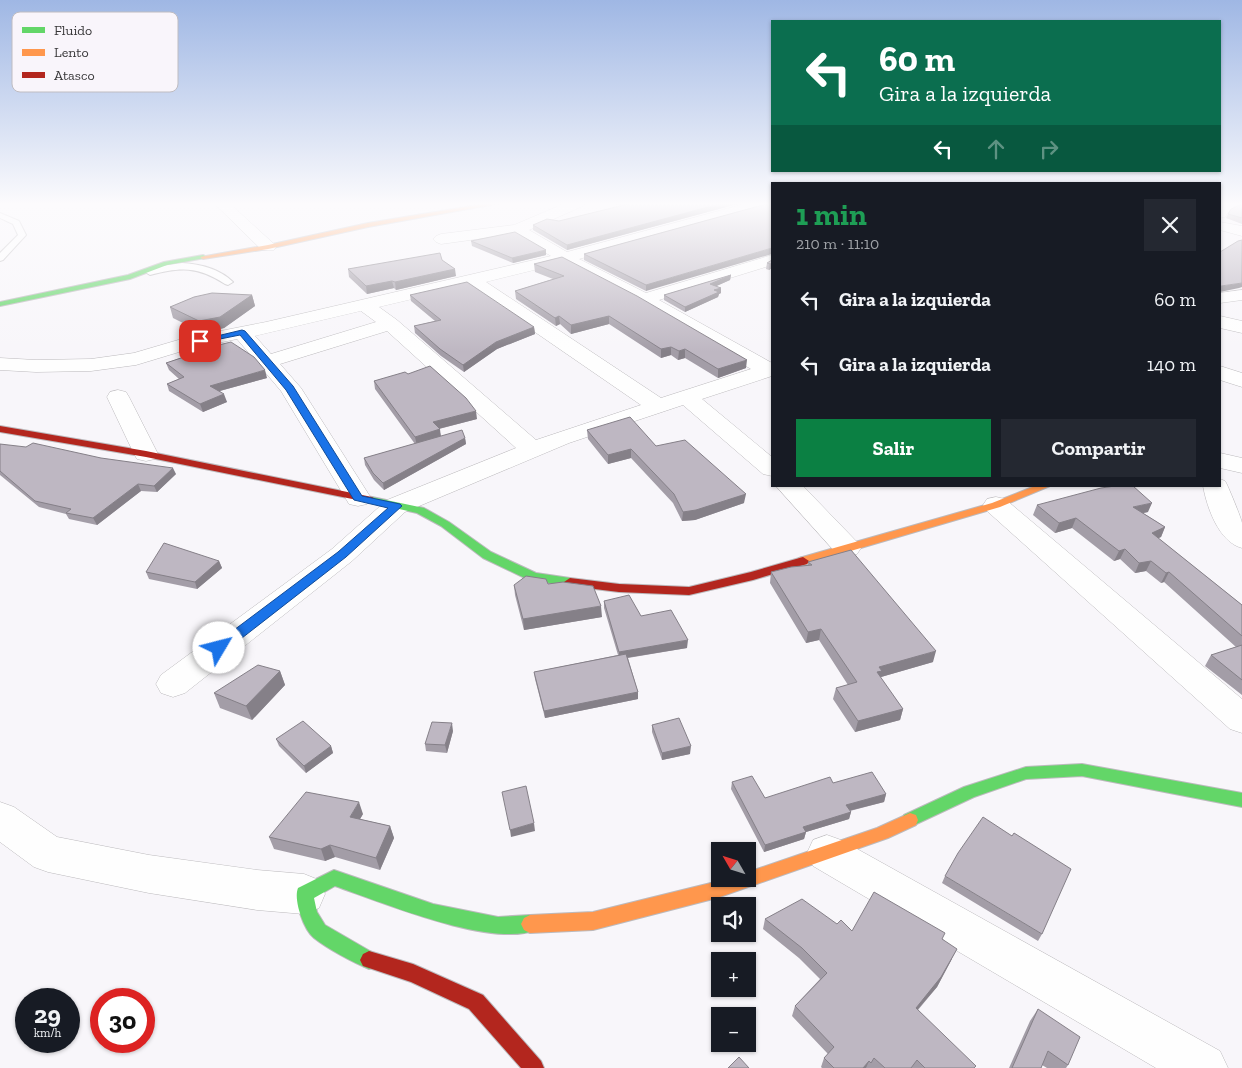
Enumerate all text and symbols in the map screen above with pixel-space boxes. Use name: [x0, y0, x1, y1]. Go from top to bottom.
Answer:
legend: [12, 12, 178, 92]
text: Fluido: [54, 22, 92, 39]
text: 60 m: [879, 38, 955, 80]
icon: left: [796, 40, 861, 105]
text: Lento: [54, 44, 89, 61]
text: Atasco: [54, 67, 95, 84]
text: Gira a la izquierda: [879, 80, 1051, 107]
icon: left: [929, 135, 957, 163]
icon: ahead: [982, 135, 1010, 163]
icon: right: [1035, 135, 1063, 163]
text: 1 min: [796, 197, 867, 233]
button: close: [1144, 199, 1196, 251]
text: 210 m · 11:10: [796, 234, 879, 253]
icon: left: [796, 286, 824, 314]
text: Gira a la izquierda: [839, 288, 991, 311]
text: 60 m: [1154, 288, 1196, 311]
pin: [179, 320, 221, 362]
icon: arrive: [186, 327, 214, 355]
icon: left: [796, 351, 824, 379]
text: Gira a la izquierda: [839, 353, 991, 376]
text: 140 m: [1147, 353, 1196, 376]
button: Salir: [796, 419, 991, 477]
button: Compartir: [1001, 419, 1196, 477]
position arrow: [192, 621, 244, 673]
north arrow: [711, 842, 756, 888]
map controls: [711, 842, 756, 1052]
button: sound: [711, 897, 756, 942]
button: +: [711, 952, 756, 997]
speed limit sign: 30: [90, 988, 155, 1053]
text: 29: [34, 999, 61, 1029]
button: −: [711, 1007, 756, 1052]
text: km/h: [34, 1026, 61, 1040]

